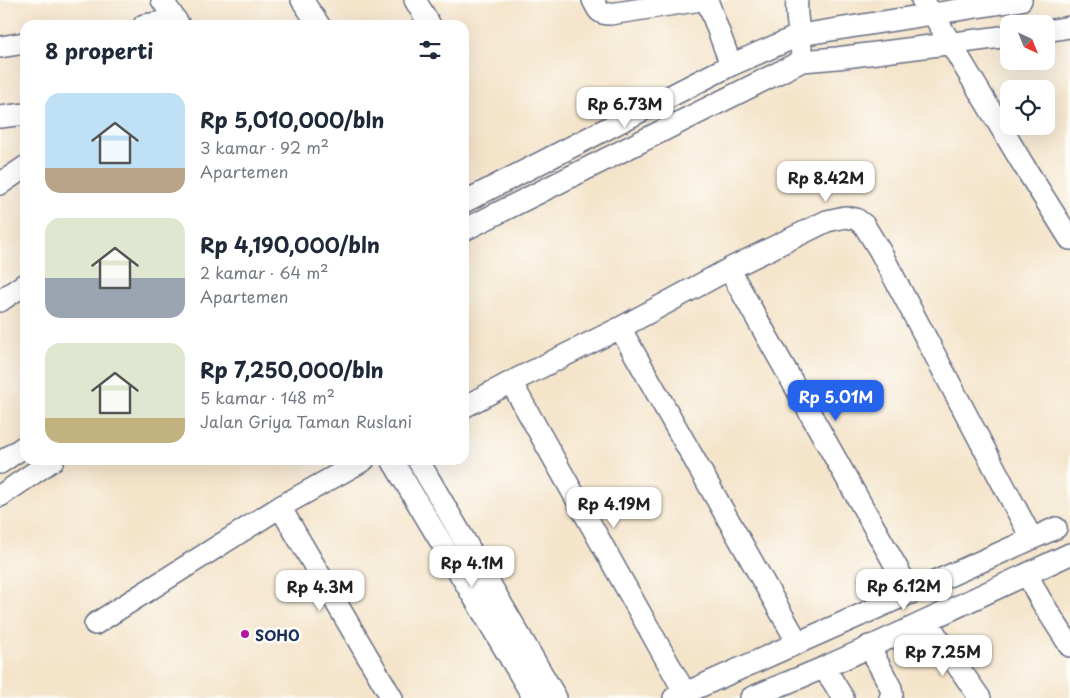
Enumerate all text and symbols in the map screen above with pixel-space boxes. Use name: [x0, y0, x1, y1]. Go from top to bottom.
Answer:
north arrow: [1000, 15, 1055, 70]
map controls: [1000, 15, 1055, 135]
text: 8 properti: [45, 34, 153, 66]
icon: filters: [416, 36, 444, 64]
button: locate: [1000, 80, 1055, 135]
pin: Rp 6.73M: [573, 86, 677, 129]
text: Rp 6.73M: [587, 91, 663, 115]
text: Rp 5,010,000/bln: [200, 103, 384, 135]
icon: home: [85, 113, 145, 173]
text: 3 kamar · 92 m²: [200, 135, 329, 159]
text: Apartemen: [200, 159, 289, 183]
pin: Rp 8.42M: [774, 160, 878, 203]
text: Rp 8.42M: [788, 165, 864, 189]
text: Rp 4,190,000/bln: [200, 228, 380, 260]
icon: home: [85, 238, 145, 298]
text: 2 kamar · 64 m²: [200, 260, 328, 284]
text: Apartemen: [200, 284, 289, 308]
text: Rp 7,250,000/bln: [200, 353, 384, 385]
icon: home: [85, 363, 145, 423]
pin: Rp 5.01M: [784, 380, 888, 422]
text: Rp 5.01M: [799, 384, 873, 408]
text: 5 kamar · 148 m²: [200, 385, 335, 409]
text: Jalan Griya Taman Ruslani: [200, 409, 412, 433]
pin: Rp 4.19M: [562, 486, 666, 529]
text: Rp 4.19M: [577, 491, 651, 515]
pin: Rp 4.1M: [426, 546, 518, 588]
text: Rp 4.1M: [440, 550, 504, 574]
pin: Rp 6.12M: [852, 568, 956, 611]
pin: Rp 4.3M: [274, 570, 366, 612]
text: Rp 6.12M: [867, 573, 941, 597]
text: Rp 4.3M: [287, 574, 353, 598]
place label: SOHO: [255, 623, 300, 646]
marker: SOHO: [239, 628, 251, 640]
pin: Rp 7.25M: [891, 634, 995, 677]
text: Rp 7.25M: [905, 639, 981, 663]

